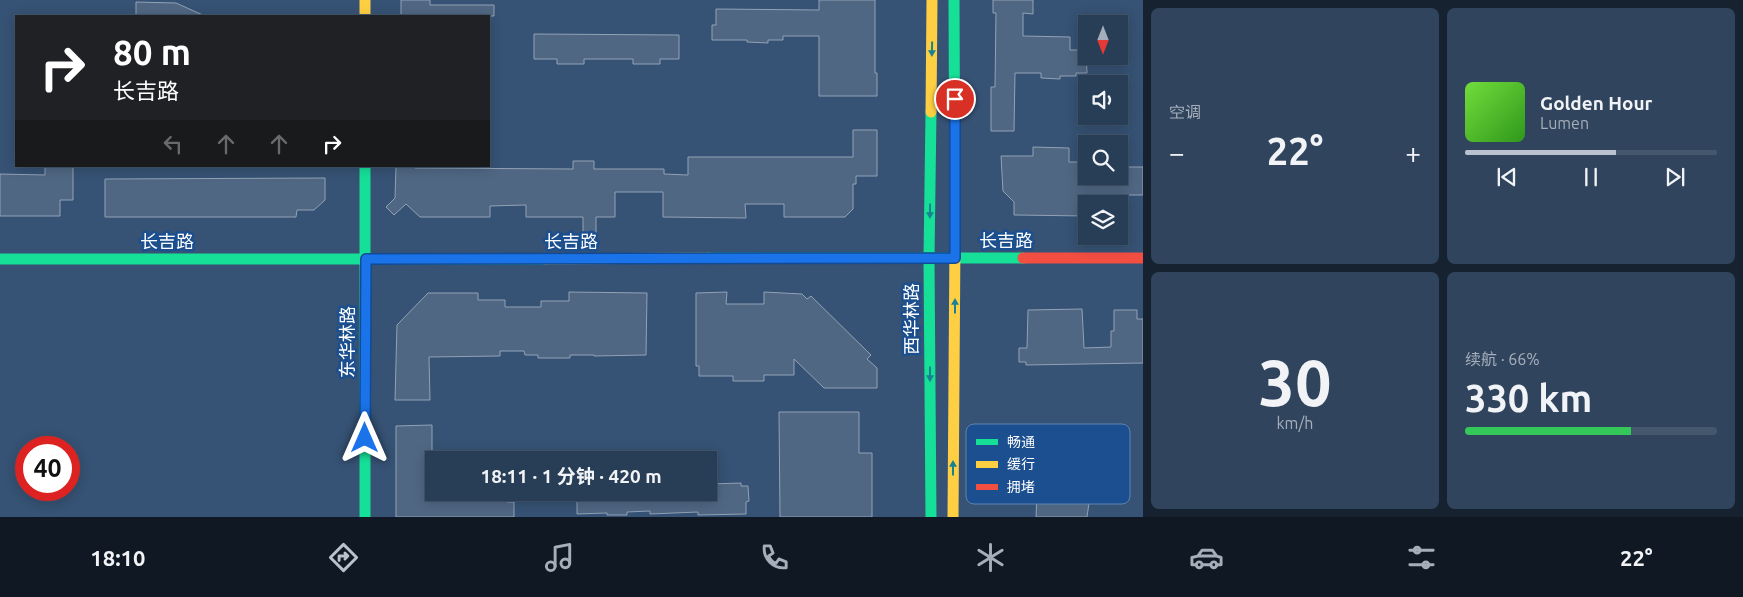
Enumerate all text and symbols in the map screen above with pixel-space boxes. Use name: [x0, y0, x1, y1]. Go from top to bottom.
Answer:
north arrow: [1078, 15, 1128, 65]
map controls: [1078, 15, 1128, 245]
text: 80 m: [113, 32, 191, 72]
icon: right: [30, 35, 95, 100]
one-way arrow: [928, 41, 936, 57]
button: sound: [1078, 75, 1128, 125]
text: 长吉路: [113, 78, 179, 103]
pin: [934, 78, 976, 120]
icon: arrive: [941, 85, 969, 113]
text: Golden Hour: [1540, 92, 1652, 114]
text: 空调: [1169, 103, 1201, 121]
text: Lumen: [1540, 114, 1589, 132]
icon: left: [159, 130, 187, 158]
icon: ahead: [212, 130, 240, 158]
icon: ahead: [265, 130, 293, 158]
icon: right: [318, 130, 346, 158]
text: 22°: [1267, 130, 1323, 172]
button: search: [1078, 135, 1128, 185]
text: −: [1169, 137, 1185, 168]
text: +: [1405, 137, 1421, 168]
icon: previous: [1493, 163, 1521, 191]
icon: pause: [1577, 163, 1605, 191]
icon: next: [1661, 163, 1689, 191]
button: layers: [1078, 195, 1128, 245]
one-way arrow: [926, 203, 934, 219]
street label: 长吉路: [979, 230, 1033, 250]
street label: 长吉路: [140, 231, 194, 251]
street label: 长吉路: [544, 231, 598, 251]
street label: 西华林路: [901, 283, 921, 355]
one-way arrow: [951, 298, 959, 314]
street label: 东华林路: [337, 306, 357, 378]
text: 30: [1258, 345, 1332, 418]
text: 续航 · 66%: [1465, 350, 1540, 368]
one-way arrow: [926, 366, 934, 382]
text: 330 km: [1465, 377, 1592, 419]
position arrow: [338, 411, 390, 463]
text: km/h: [1277, 414, 1313, 432]
legend: [966, 424, 1130, 504]
text: 畅通: [1007, 434, 1035, 450]
speed limit sign: 40: [15, 436, 80, 501]
text: 缓行: [1007, 456, 1035, 472]
one-way arrow: [949, 460, 957, 476]
text: 18:11 · 1 分钟 · 420 m: [480, 465, 662, 487]
text: 拥堵: [1007, 479, 1035, 495]
icon: directions: [326, 540, 361, 575]
icon: music: [542, 540, 577, 575]
icon: phone: [757, 540, 792, 575]
icon: climate: [973, 540, 1008, 575]
icon: car: [1189, 540, 1224, 575]
icon: filters: [1404, 540, 1439, 575]
text: 18:10: [90, 545, 145, 570]
text: 22°: [1620, 545, 1653, 570]

